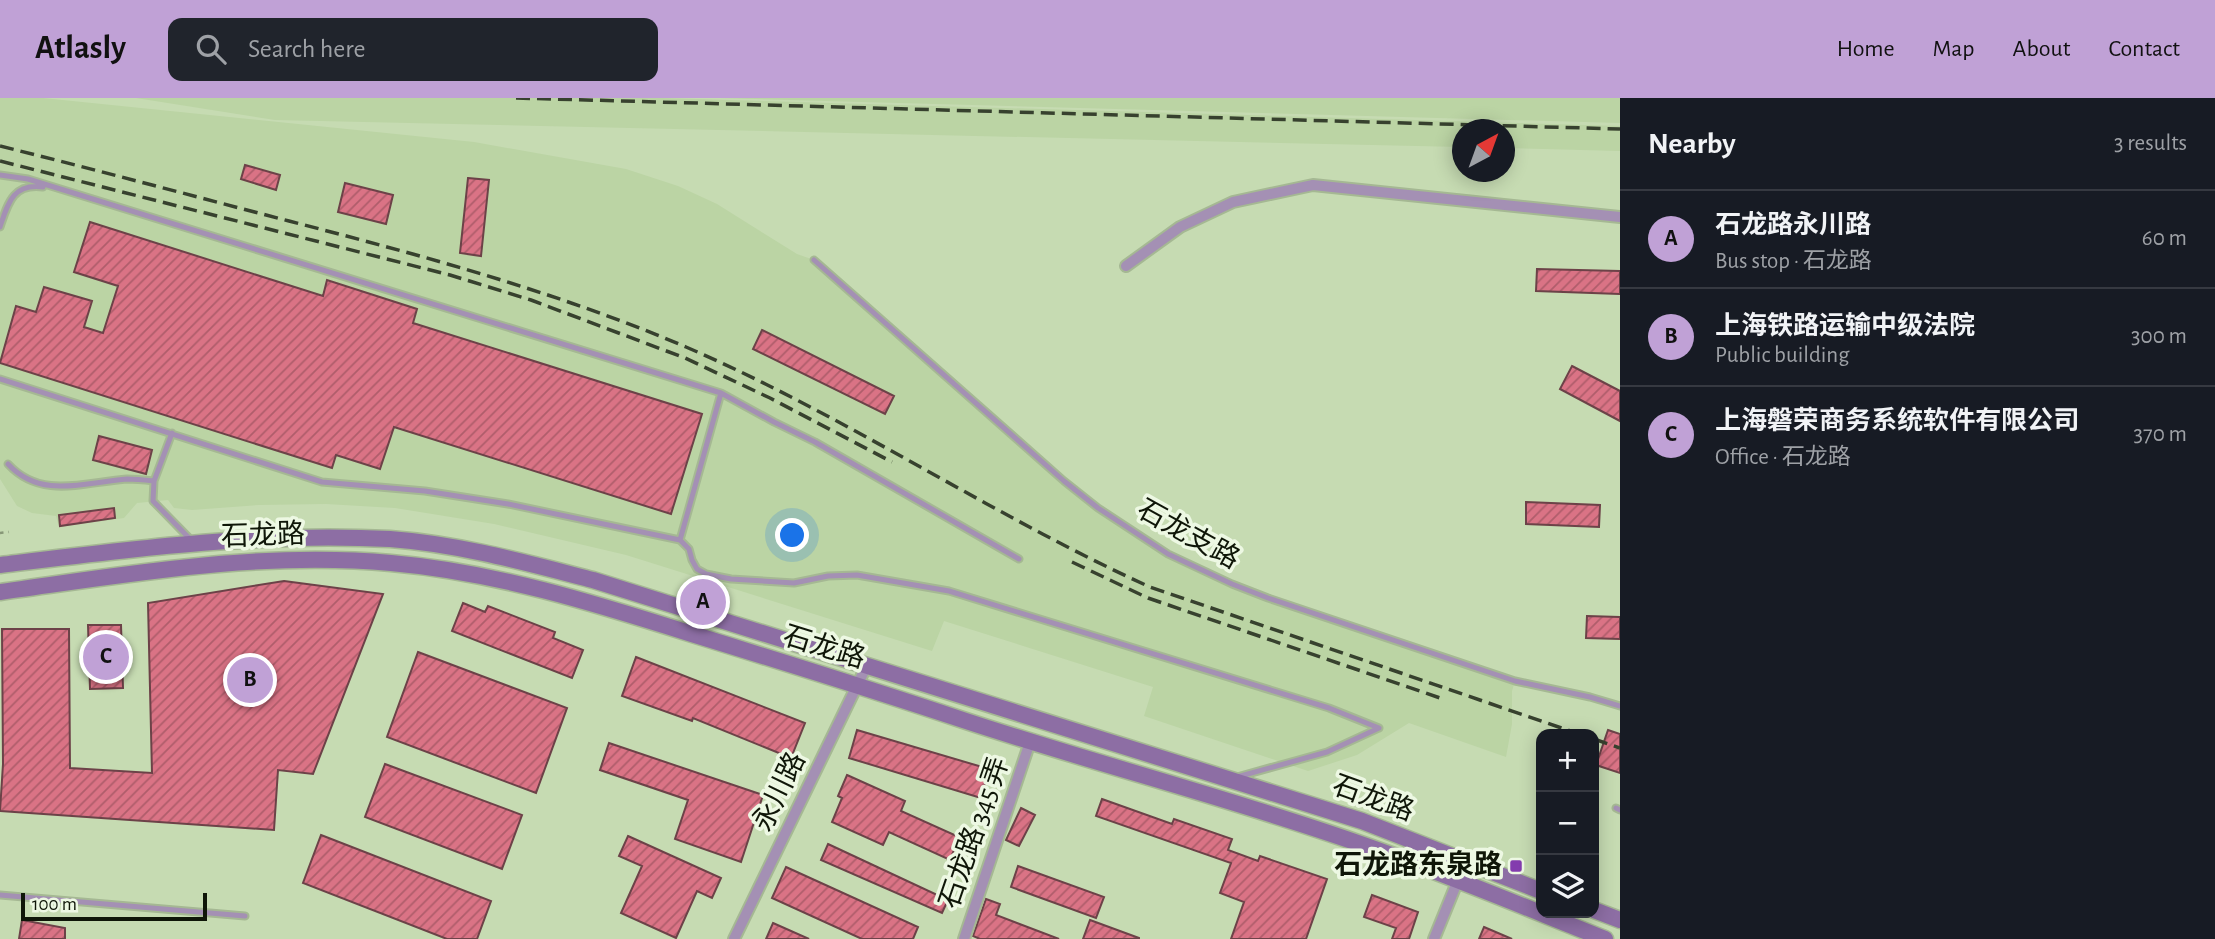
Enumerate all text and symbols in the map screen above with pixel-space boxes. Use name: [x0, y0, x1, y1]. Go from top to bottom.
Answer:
search box: [168, 18, 658, 81]
icon: search: [192, 30, 230, 68]
text: Atlasly: [35, 32, 126, 65]
text: Search here: [248, 36, 366, 62]
text: Home: [1837, 37, 1895, 61]
text: Map: [1933, 37, 1975, 61]
text: About: [2013, 37, 2070, 61]
text: Contact: [2108, 37, 2180, 61]
north arrow: [1452, 119, 1515, 182]
text: Nearby: [1648, 129, 1736, 159]
text: 3 results: [2114, 132, 2187, 155]
text: 石龙路永川路: [1715, 212, 1871, 238]
text: A: [1664, 227, 1678, 250]
text: 60 m: [2142, 227, 2187, 250]
text: Bus stop · 石龙路: [1715, 250, 1872, 273]
text: 上海铁路运输中级法院: [1715, 313, 1975, 339]
text: B: [1664, 325, 1678, 348]
text: 300 m: [2131, 325, 2187, 348]
text: Public building: [1715, 344, 1849, 367]
text: 上海磐荣商务系统软件有限公司: [1715, 408, 2079, 434]
text: C: [1665, 423, 1677, 446]
text: 370 m: [2134, 423, 2187, 446]
text: Office · 石龙路: [1715, 446, 1851, 469]
street label: 石龙支路: [1132, 494, 1245, 574]
your location: [775, 518, 809, 552]
street label: 石龙路: [220, 519, 305, 551]
pin: A: [680, 576, 726, 628]
street label: 石龙路: [780, 620, 869, 674]
pin: C: [83, 631, 129, 683]
pin: B: [227, 654, 273, 706]
map controls: [1536, 729, 1599, 918]
button: +: [1536, 729, 1599, 792]
street label: 永川路: [747, 747, 811, 836]
street label: 石龙路 345 弄: [934, 753, 1014, 912]
street label: 石龙路: [1329, 770, 1418, 827]
button: −: [1536, 792, 1599, 855]
place label: 石龙路东泉路: [1334, 849, 1502, 880]
button: layers: [1536, 855, 1599, 918]
marker: 石龙路东泉路: [1508, 858, 1524, 874]
scale bar: [21, 890, 206, 922]
text: 100 m: [32, 895, 77, 914]

